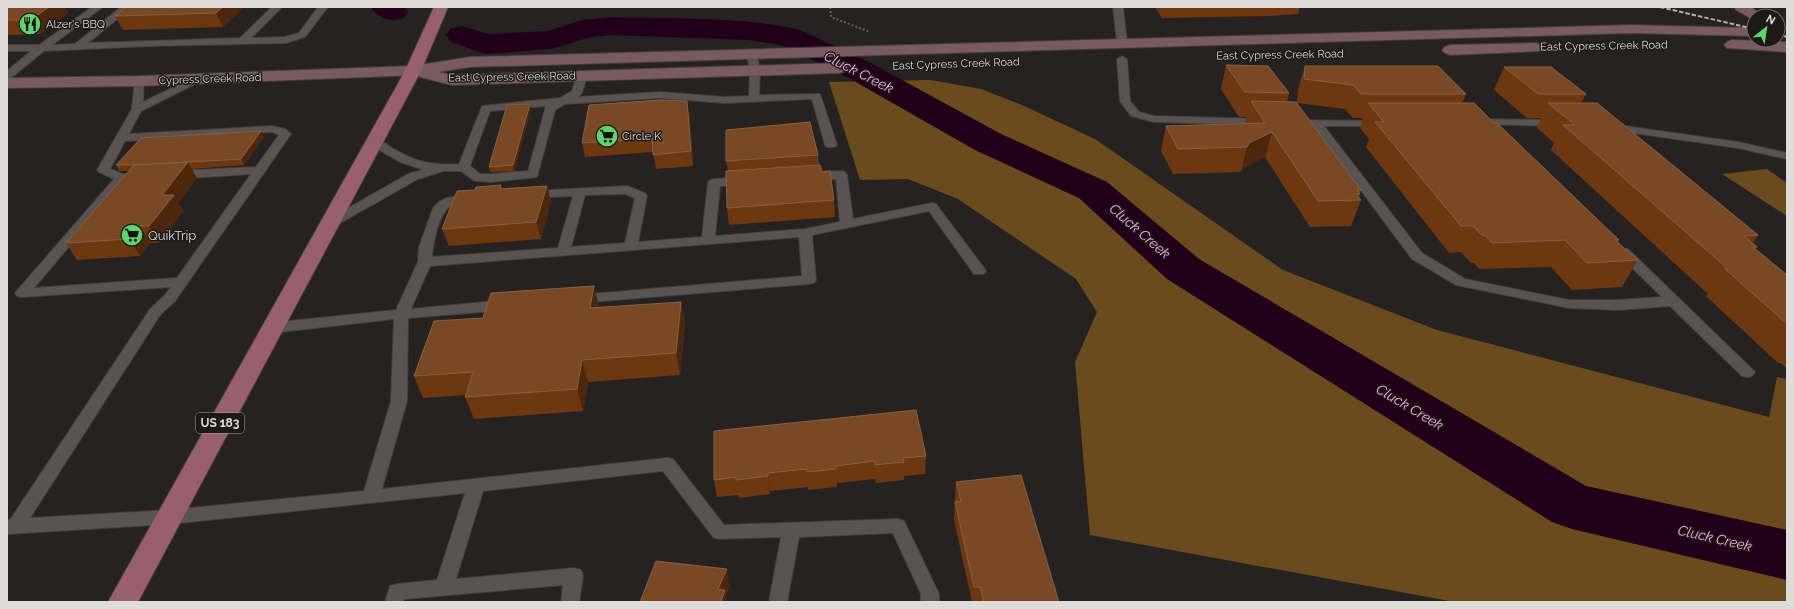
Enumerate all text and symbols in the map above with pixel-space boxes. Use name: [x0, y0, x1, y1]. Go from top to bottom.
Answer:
north arrow: [1746, 8, 1786, 48]
restaurant icon: Alzer's BBQ: [17, 11, 43, 37]
text: N: [1764, 12, 1778, 28]
place label: Alzer's BBQ: [46, 18, 105, 31]
street label: East Cypress Creek Road: [1540, 38, 1668, 54]
street label: East Cypress Creek Road: [1216, 47, 1344, 63]
water label: Cluck Creek: [822, 48, 897, 96]
street label: East Cypress Creek Road: [892, 55, 1020, 73]
street label: East Cypress Creek Road: [448, 69, 576, 85]
street label: Cypress Creek Road: [158, 71, 262, 87]
supermarket icon: Circle K: [594, 123, 620, 149]
place label: Circle K: [622, 130, 662, 143]
water label: Cluck Creek: [1106, 200, 1174, 262]
supermarket icon: QuikTrip: [119, 222, 145, 248]
place label: QuikTrip: [148, 228, 196, 243]
water label: Cluck Creek: [1374, 381, 1447, 434]
road number: US 183: [196, 413, 244, 433]
water label: Cluck Creek: [1676, 522, 1754, 554]

